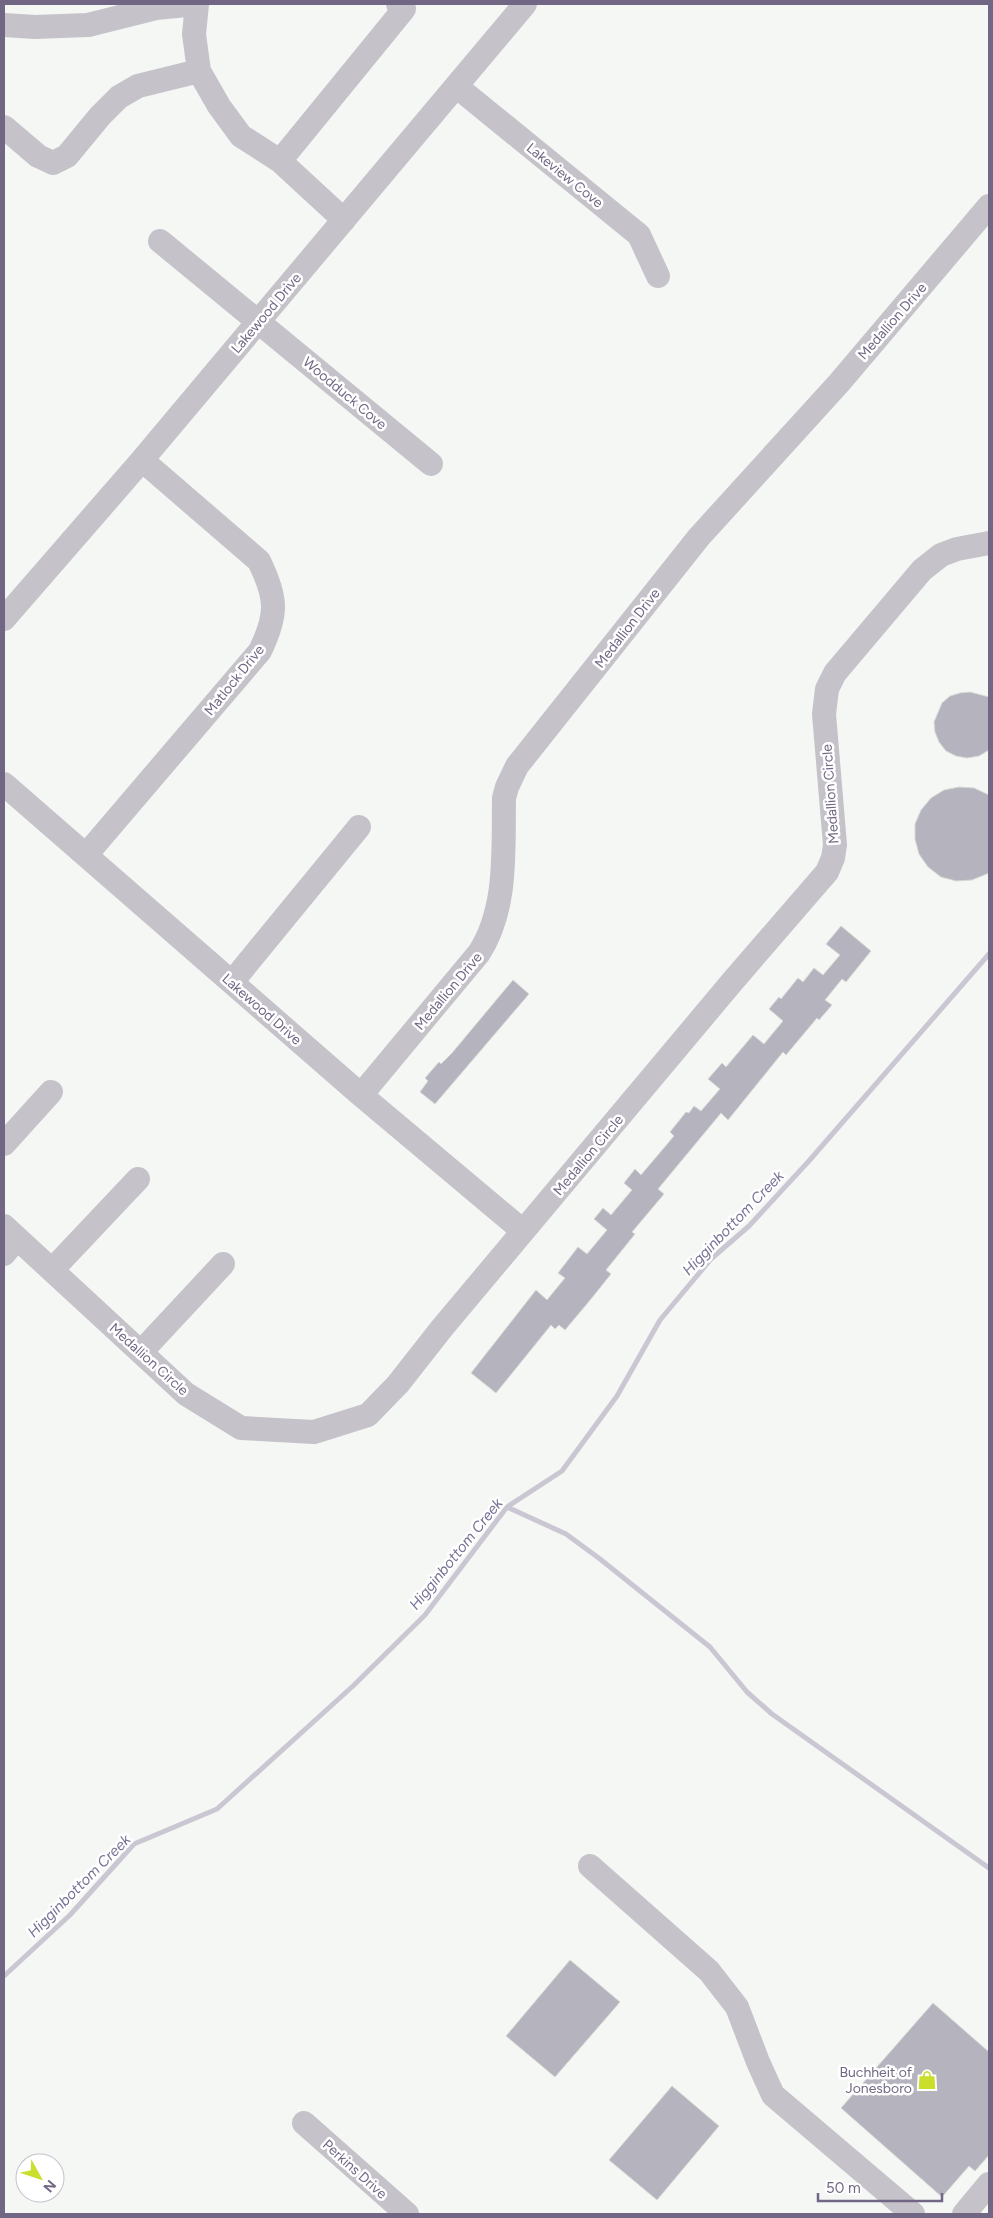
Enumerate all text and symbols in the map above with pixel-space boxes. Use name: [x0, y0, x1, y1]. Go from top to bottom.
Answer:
street label: Lakeview Cove: [523, 139, 607, 212]
street label: Lakewood Drive: [228, 269, 305, 357]
street label: Medallion Drive: [854, 279, 931, 363]
street label: Woodduck Cove: [299, 353, 390, 434]
street label: Medallion Drive: [591, 585, 664, 671]
street label: Matlock Drive: [201, 641, 268, 719]
street label: Medallion Circle: [819, 743, 842, 844]
street label: Medallion Drive: [411, 949, 486, 1034]
street label: Lakewood Drive: [219, 970, 305, 1049]
street label: Medallion Circle: [550, 1111, 627, 1199]
water label: Higginbottom Creek: [679, 1167, 788, 1279]
street label: Medallion Circle: [106, 1320, 192, 1399]
water label: Higginbottom Creek: [406, 1494, 507, 1613]
water label: Higginbottom Creek: [24, 1830, 135, 1941]
place label: Buchheit of Jonesboro: [840, 2064, 913, 2097]
shop icon: Buchheit of Jonesboro: [916, 2069, 938, 2091]
street label: Perkins Drive: [319, 2136, 391, 2203]
north arrow: [15, 2153, 65, 2203]
scale bar: [818, 2170, 942, 2202]
text: N: [40, 2176, 60, 2196]
text: 50 m: [826, 2179, 861, 2197]

